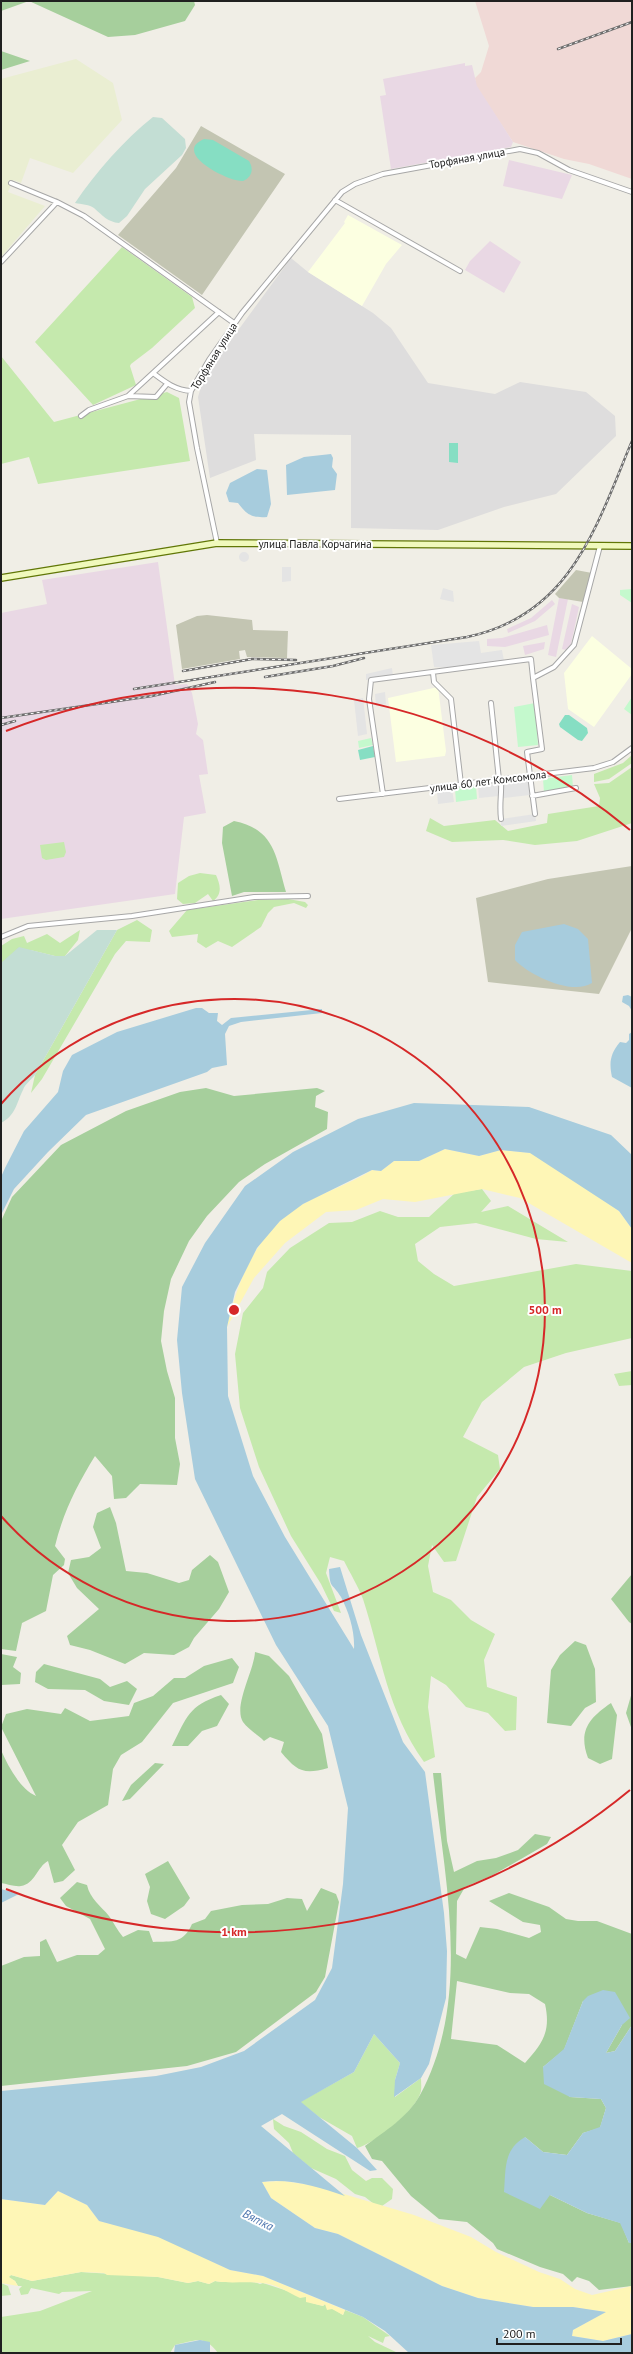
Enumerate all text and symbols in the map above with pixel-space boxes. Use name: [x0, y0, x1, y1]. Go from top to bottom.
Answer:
street label: Торфяная улица: [428, 144, 506, 172]
street label: Торфяная улица: [188, 320, 240, 392]
street label: улица Павла Корчагина: [258, 537, 372, 551]
street label: улица 60 лет Комсомола: [429, 767, 547, 795]
text: 500 m: [528, 1302, 562, 1317]
centre of rings: [227, 1303, 241, 1317]
text: 1 km: [221, 1924, 247, 1939]
water label: Вятка: [240, 2205, 276, 2234]
scale bar: [497, 2320, 621, 2346]
text: 200 m: [503, 2326, 536, 2341]

